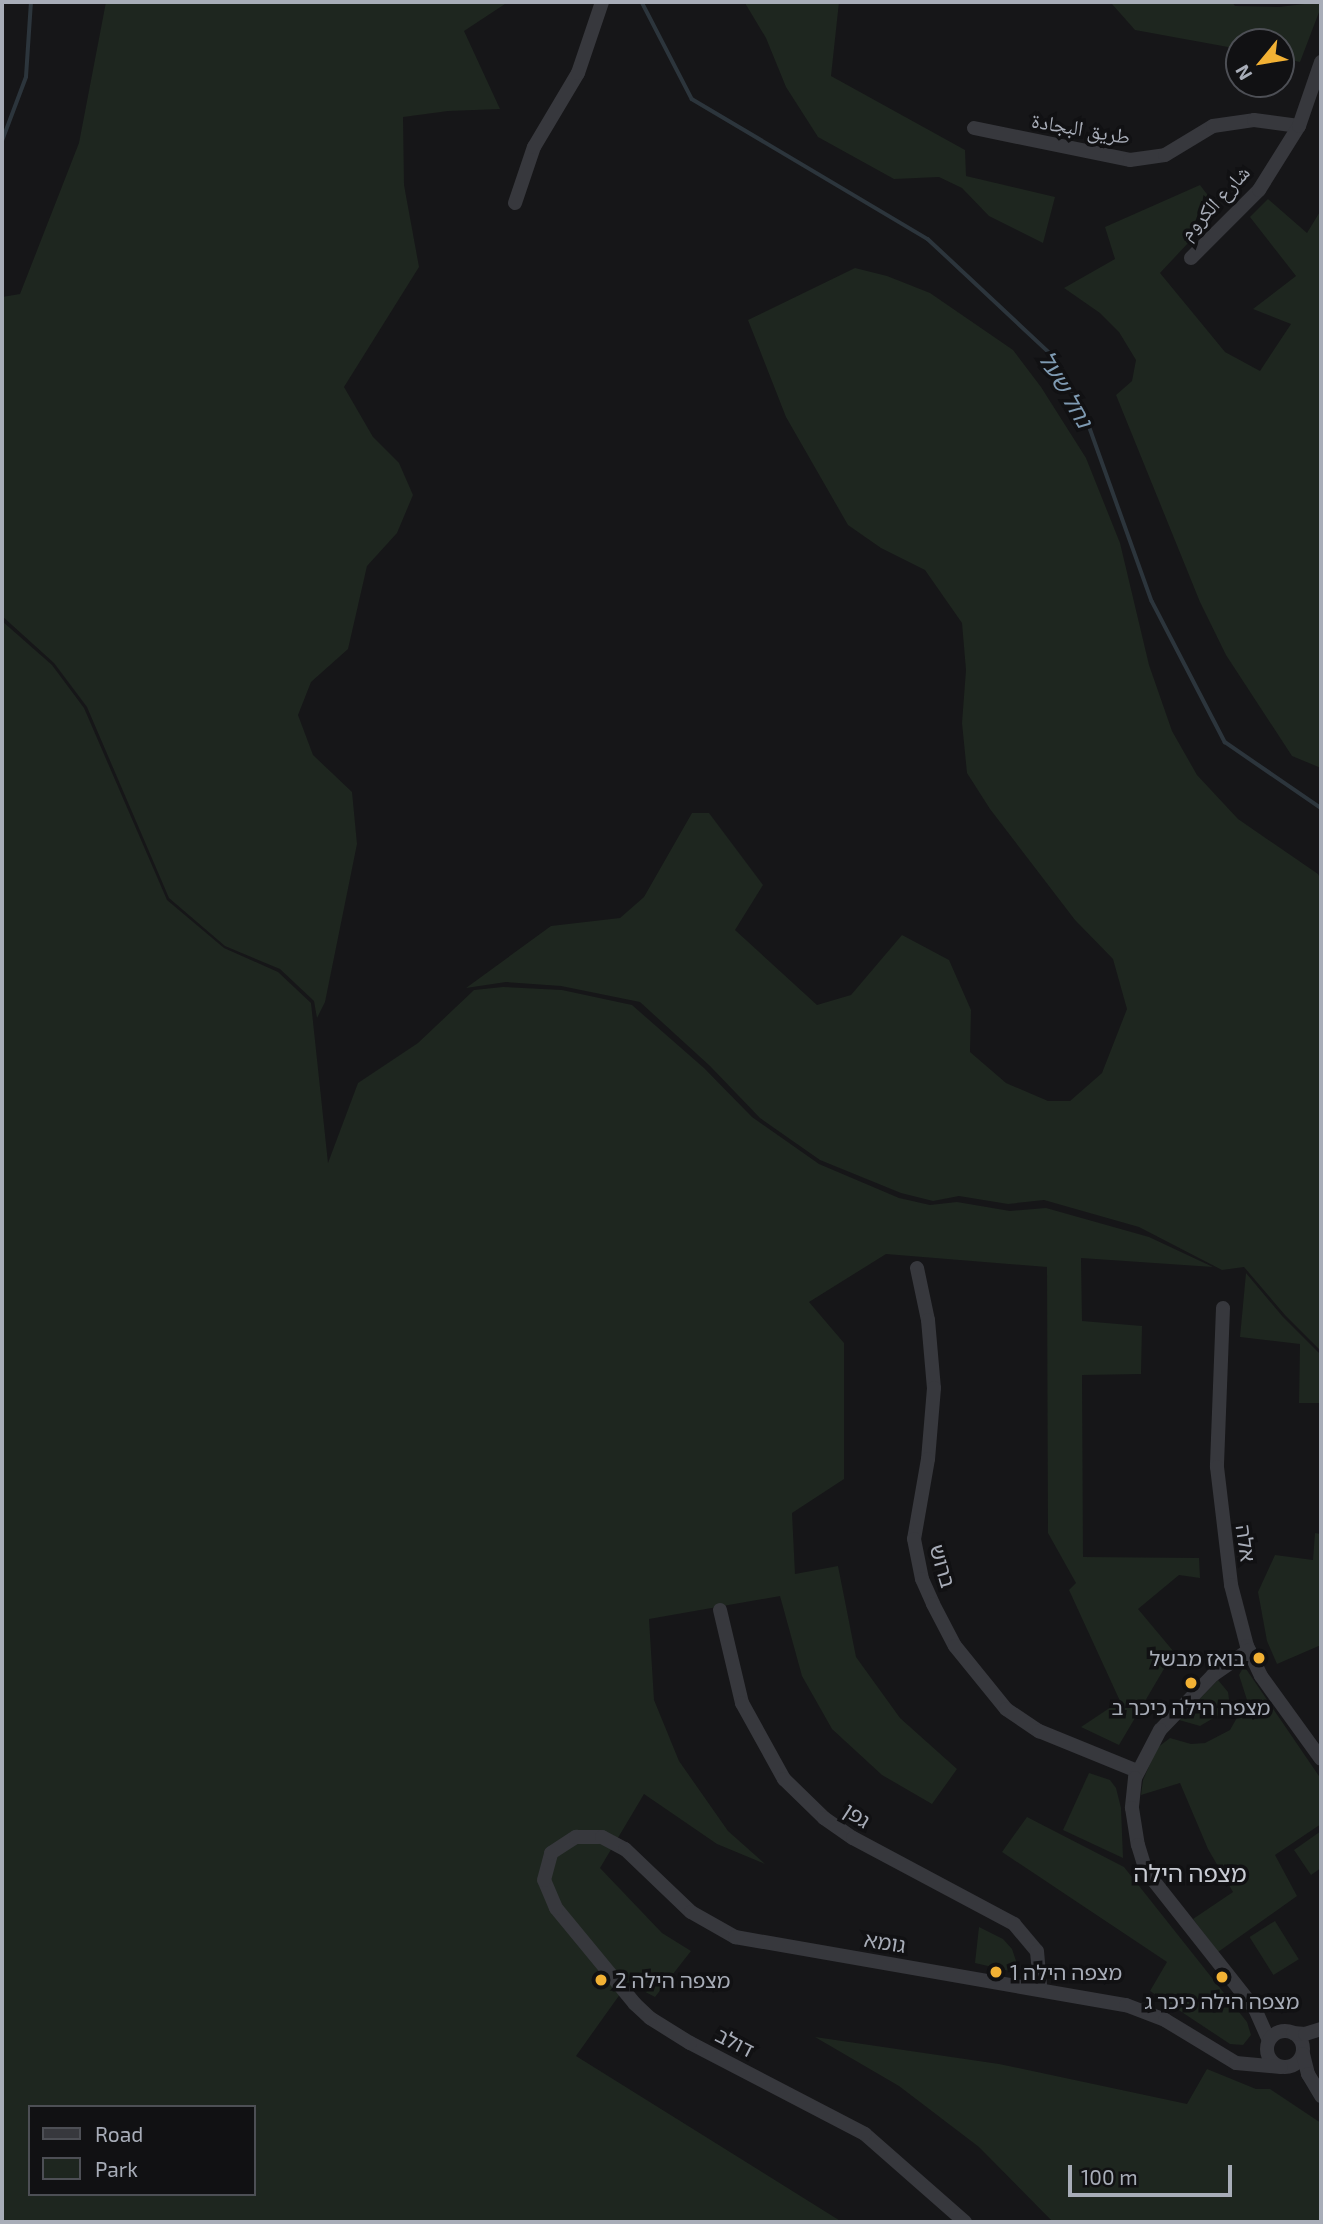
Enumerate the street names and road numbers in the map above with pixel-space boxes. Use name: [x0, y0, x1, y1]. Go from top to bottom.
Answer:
street label: طريق البجادة: [1030, 107, 1132, 149]
street label: شارع الكروم: [1173, 160, 1255, 244]
street label: אלה: [1231, 1523, 1261, 1563]
street label: ברוש: [925, 1541, 961, 1591]
street label: גפן: [839, 1797, 875, 1833]
street label: גומא: [863, 1926, 907, 1958]
street label: דולב: [712, 2022, 758, 2062]

